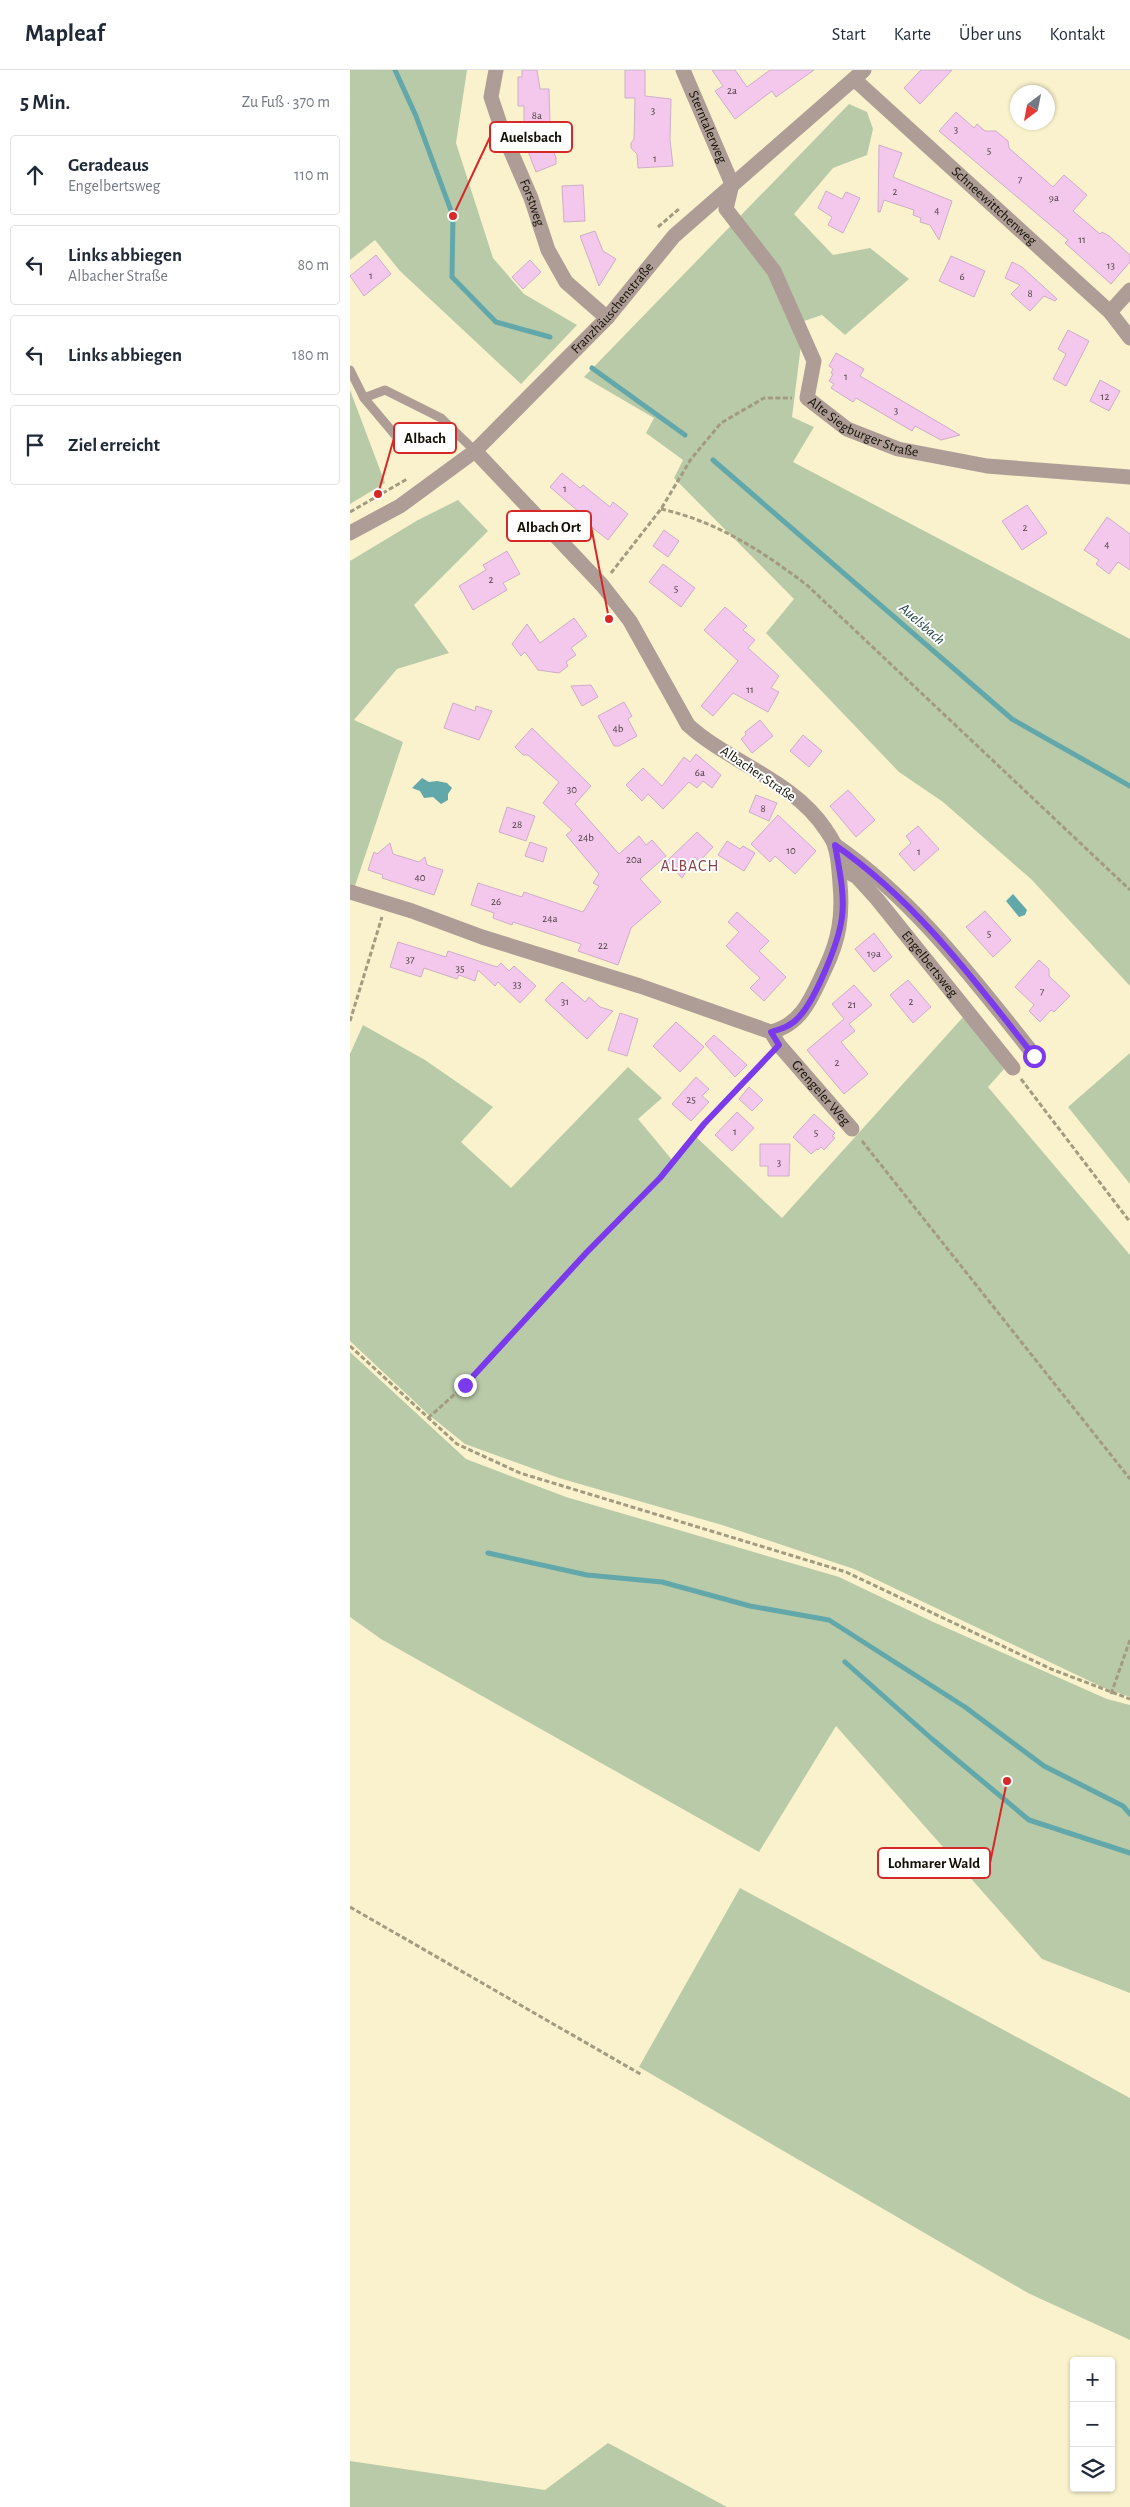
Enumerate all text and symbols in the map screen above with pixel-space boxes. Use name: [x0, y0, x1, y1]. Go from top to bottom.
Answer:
text: Mapleaf: [25, 22, 105, 46]
text: Start: [832, 26, 866, 44]
text: Karte: [894, 26, 931, 44]
text: Über uns: [959, 26, 1022, 44]
text: Kontakt: [1050, 26, 1105, 44]
house number: 2a: [727, 85, 737, 96]
north arrow: [1010, 85, 1055, 130]
street label: Sterntalerweg: [686, 89, 729, 165]
text: 5 Min.: [20, 92, 70, 113]
text: Zu Fuß · 370 m: [242, 94, 330, 110]
house number: 3: [651, 105, 656, 116]
house number: 8a: [532, 110, 542, 121]
callout: Auelsbach: [490, 122, 572, 152]
house number: 3: [954, 124, 959, 135]
text: Auelsbach: [500, 130, 562, 145]
house number: 5: [987, 145, 992, 156]
house number: 1: [653, 153, 657, 164]
text: Geradeaus: [68, 156, 149, 175]
icon: ahead: [21, 161, 49, 189]
street label: Schneewittchenweg: [949, 164, 1039, 248]
text: 110 m: [294, 167, 329, 183]
house number: 7: [1018, 174, 1023, 185]
street label: Forstweg: [517, 177, 547, 228]
text: Engelbertsweg: [68, 178, 160, 194]
house number: 2: [892, 186, 898, 197]
house number: 9a: [1049, 192, 1059, 203]
house number: 4: [934, 205, 940, 216]
house number: 11: [1078, 234, 1086, 245]
text: Links abbiegen: [68, 246, 182, 265]
icon: left: [21, 251, 49, 279]
text: 80 m: [298, 257, 329, 273]
street label: Franzhäuschenstraße: [569, 260, 656, 357]
house number: 13: [1107, 260, 1116, 271]
text: Albacher Straße: [68, 268, 168, 284]
house number: 1: [369, 270, 373, 281]
house number: 6: [959, 271, 965, 282]
house number: 8: [1027, 288, 1033, 299]
icon: left: [21, 341, 49, 369]
text: Links abbiegen: [68, 346, 182, 365]
text: 180 m: [292, 347, 329, 363]
house number: 1: [844, 371, 848, 382]
house number: 12: [1101, 391, 1109, 402]
street label: Alte Siegburger Straße: [805, 394, 920, 460]
house number: 3: [894, 405, 899, 416]
callout: Albach: [394, 423, 456, 453]
icon: arrive: [21, 431, 49, 459]
text: Albach: [404, 431, 446, 446]
text: Ziel erreicht: [68, 436, 160, 455]
house number: 1: [563, 483, 567, 494]
callout: Albach Ort: [507, 511, 591, 541]
text: Albach Ort: [517, 520, 581, 535]
house number: 2: [1022, 522, 1028, 533]
house number: 4: [1104, 539, 1110, 550]
house number: 2: [488, 574, 494, 585]
house number: 5: [674, 583, 679, 594]
water label: Auelsbach: [896, 600, 947, 648]
house number: 11: [746, 684, 754, 695]
house number: 4b: [613, 723, 624, 734]
street label: Albacher Straße: [718, 744, 798, 804]
house number: 6a: [695, 767, 705, 778]
house number: 30: [567, 784, 577, 795]
house number: 8: [760, 803, 766, 814]
house number: 28: [512, 819, 522, 830]
house number: 24b: [578, 832, 594, 843]
house number: 10: [786, 845, 796, 856]
house number: 1: [917, 846, 921, 857]
house number: 20a: [626, 854, 642, 865]
district label: ALBACH: [661, 858, 719, 874]
house number: 40: [414, 872, 426, 883]
house number: 26: [491, 896, 501, 907]
house number: 24a: [542, 913, 558, 924]
street label: Engelbertsweg: [899, 928, 960, 1000]
house number: 5: [987, 928, 992, 939]
house number: 22: [598, 940, 608, 951]
house number: 19a: [867, 948, 881, 959]
house number: 37: [405, 954, 415, 965]
house number: 35: [455, 963, 465, 974]
house number: 33: [512, 979, 522, 990]
house number: 7: [1040, 986, 1045, 997]
house number: 31: [561, 996, 569, 1007]
house number: 2: [908, 996, 914, 1007]
house number: 21: [848, 999, 856, 1010]
route start: [1023, 1045, 1046, 1068]
house number: 2: [834, 1057, 840, 1068]
street label: Grengeler Weg: [789, 1058, 853, 1129]
house number: 25: [686, 1094, 696, 1105]
house number: 1: [733, 1126, 737, 1137]
house number: 5: [814, 1127, 819, 1138]
house number: 3: [777, 1157, 782, 1168]
route end: [454, 1374, 477, 1397]
callout: Lohmarer Wald: [878, 1848, 990, 1878]
text: Lohmarer Wald: [888, 1856, 980, 1871]
map controls: [1070, 2357, 1115, 2492]
button: +: [1070, 2357, 1115, 2402]
button: −: [1070, 2402, 1115, 2447]
button: layers: [1070, 2447, 1115, 2492]

